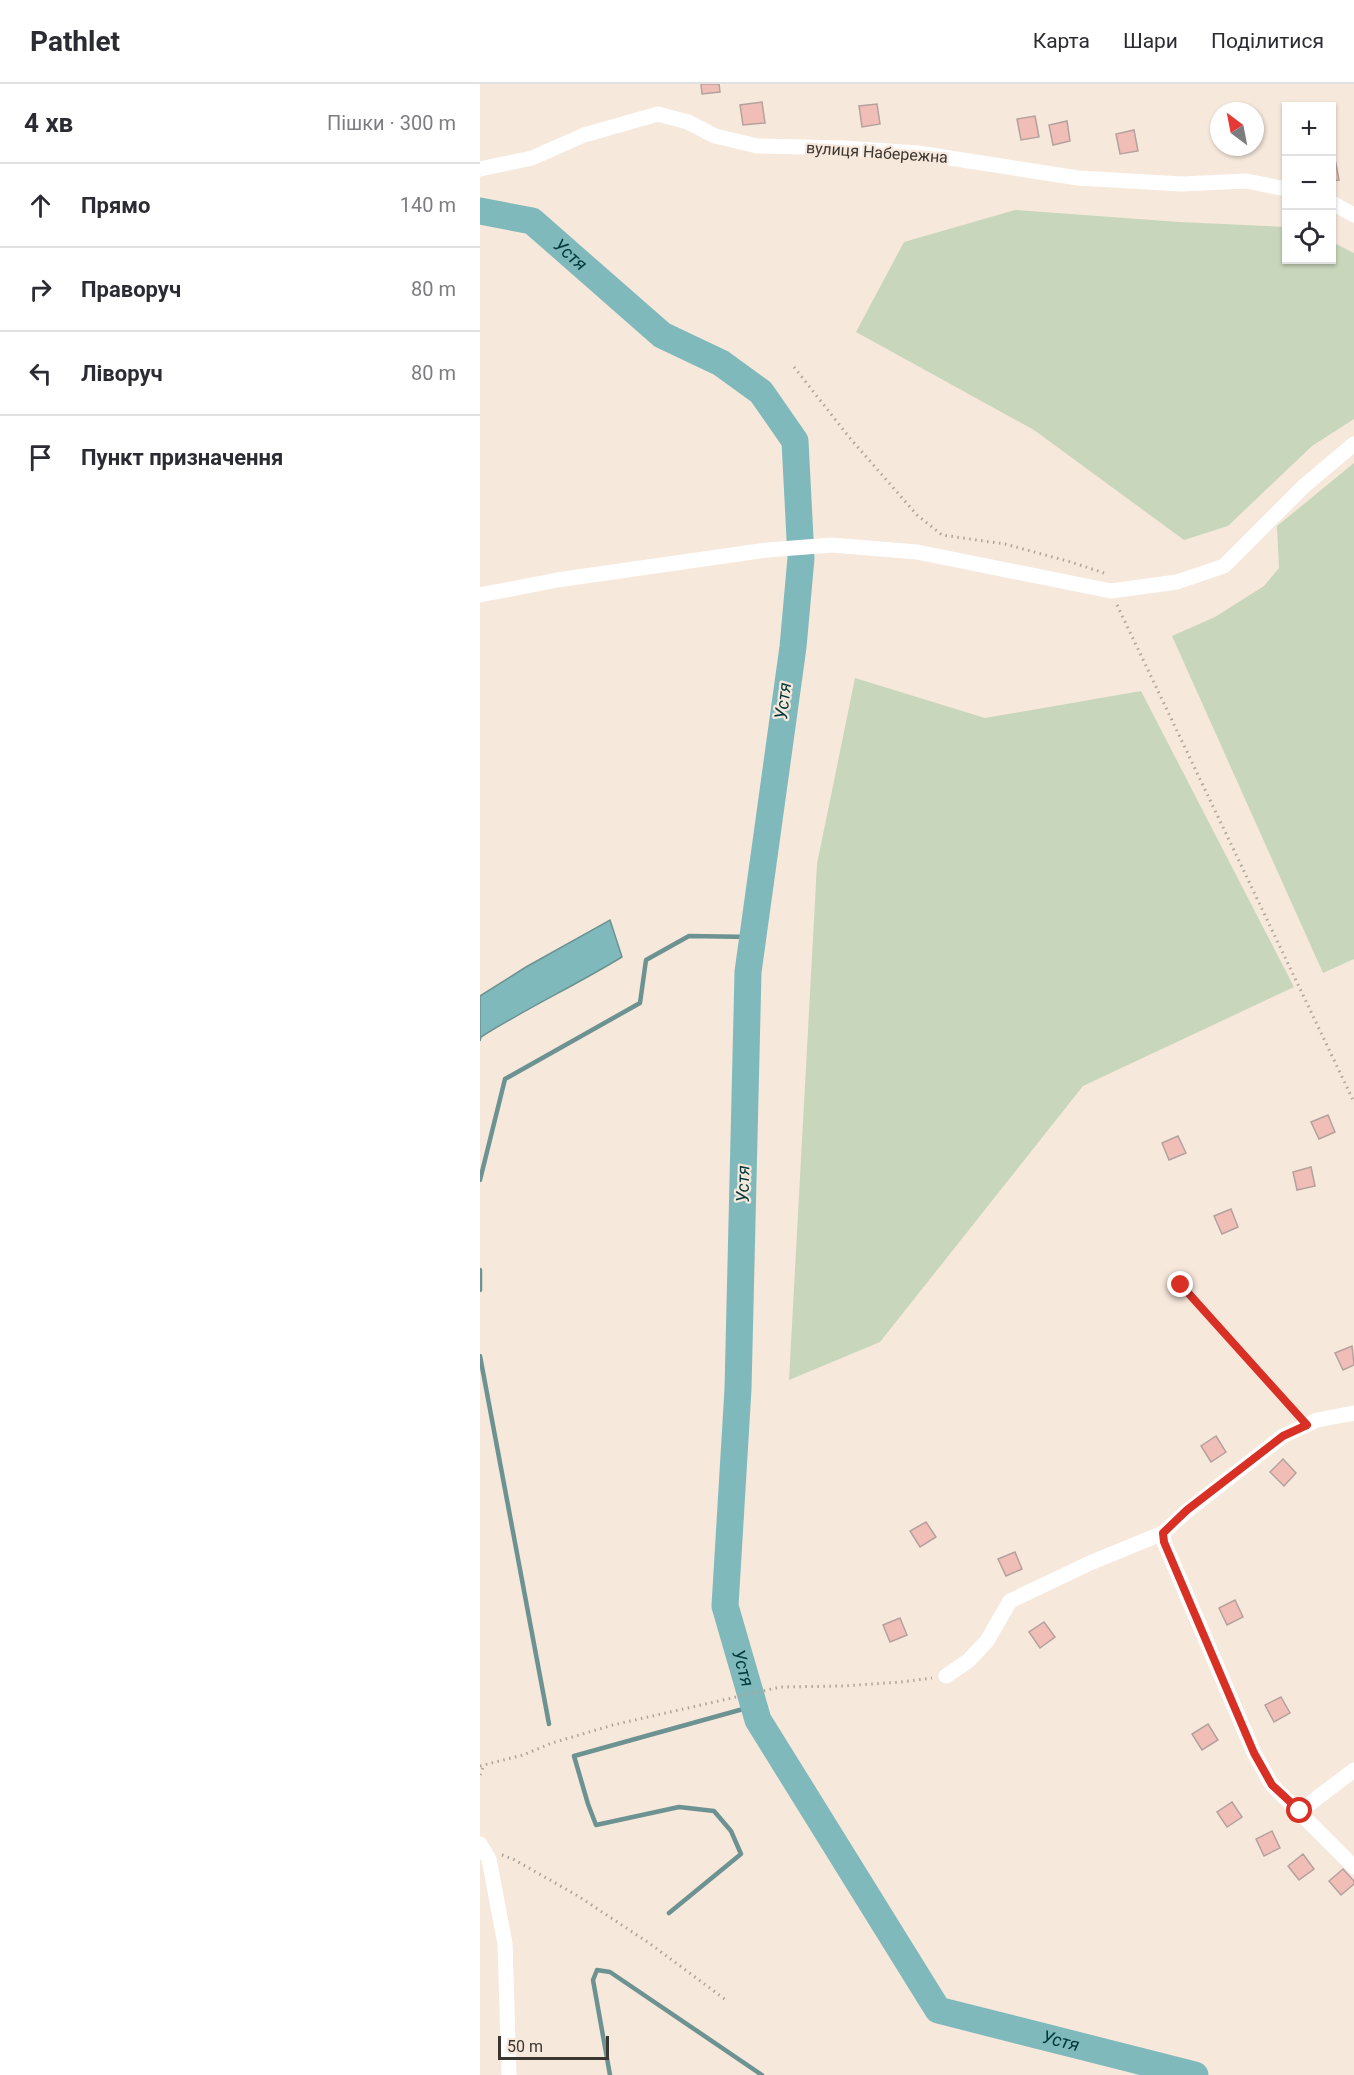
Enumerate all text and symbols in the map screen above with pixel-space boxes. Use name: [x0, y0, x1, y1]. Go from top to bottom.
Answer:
text: Pathlet: [30, 25, 120, 58]
text: Карта: [1033, 29, 1090, 53]
text: Шари: [1123, 29, 1178, 53]
text: Поділитися: [1211, 29, 1324, 53]
north arrow: [1210, 102, 1264, 156]
map controls: [1282, 102, 1336, 264]
button: +: [1282, 102, 1336, 156]
text: 4 хв: [24, 108, 73, 138]
text: Пішки · 300 m: [327, 111, 456, 135]
street label: вулиця Набережна: [805, 138, 949, 167]
button: −: [1282, 156, 1336, 210]
icon: ahead: [24, 189, 57, 222]
text: Прямо: [81, 193, 150, 218]
text: 140 m: [400, 193, 456, 217]
button: locate: [1282, 210, 1336, 264]
water label: Устя: [550, 234, 592, 275]
icon: right: [24, 273, 57, 306]
text: Праворуч: [81, 277, 181, 302]
text: 80 m: [411, 277, 456, 301]
icon: left: [24, 357, 57, 390]
text: Ліворуч: [81, 361, 163, 386]
text: 80 m: [411, 361, 456, 385]
icon: arrive: [24, 441, 57, 474]
text: Пункт призначення: [81, 445, 283, 470]
water label: Устя: [770, 681, 795, 721]
water label: Устя: [732, 1165, 753, 1203]
route end: [1167, 1271, 1193, 1297]
water label: Устя: [728, 1647, 759, 1689]
route start: [1286, 1797, 1312, 1823]
water label: Устя: [1040, 2026, 1082, 2055]
scale bar: [498, 2033, 609, 2060]
text: 50 m: [507, 2037, 543, 2056]

